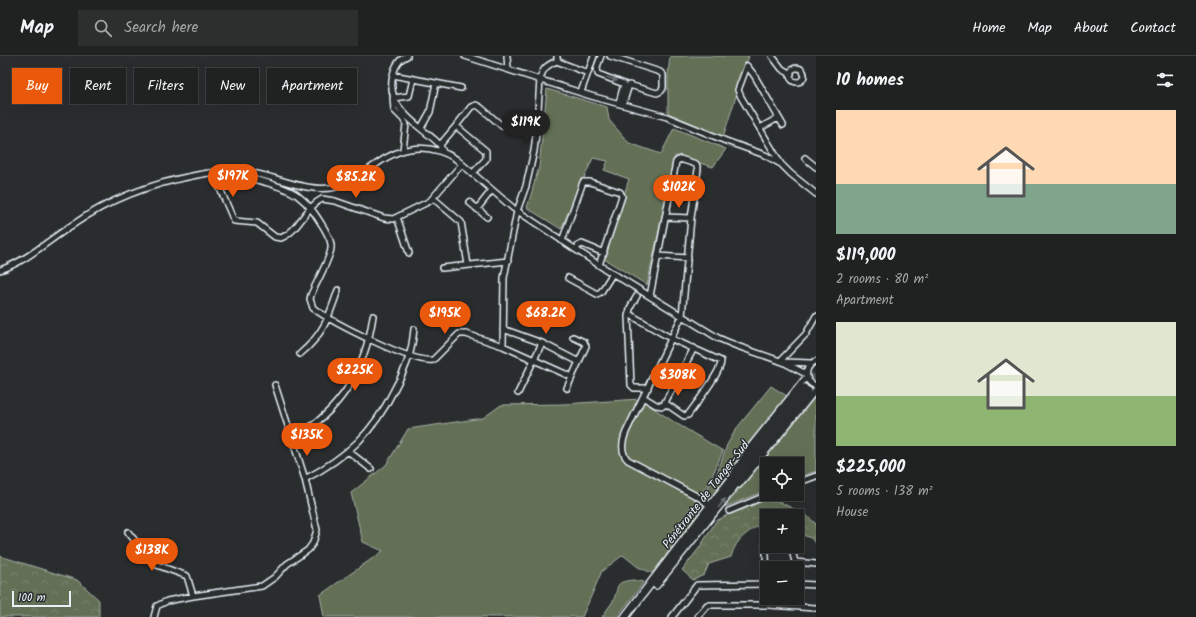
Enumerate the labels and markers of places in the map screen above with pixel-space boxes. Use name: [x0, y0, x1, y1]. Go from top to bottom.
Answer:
pin: $119K: [498, 110, 554, 144]
pin: $197K: [205, 164, 261, 198]
pin: $85.2K: [323, 165, 389, 199]
pin: $102K: [651, 175, 707, 209]
pin: $195K: [417, 301, 473, 335]
pin: $68.2K: [513, 301, 579, 335]
pin: $225K: [327, 358, 383, 392]
pin: $308K: [650, 363, 706, 397]
pin: $135K: [279, 423, 335, 457]
pin: $138K: [124, 538, 180, 572]

